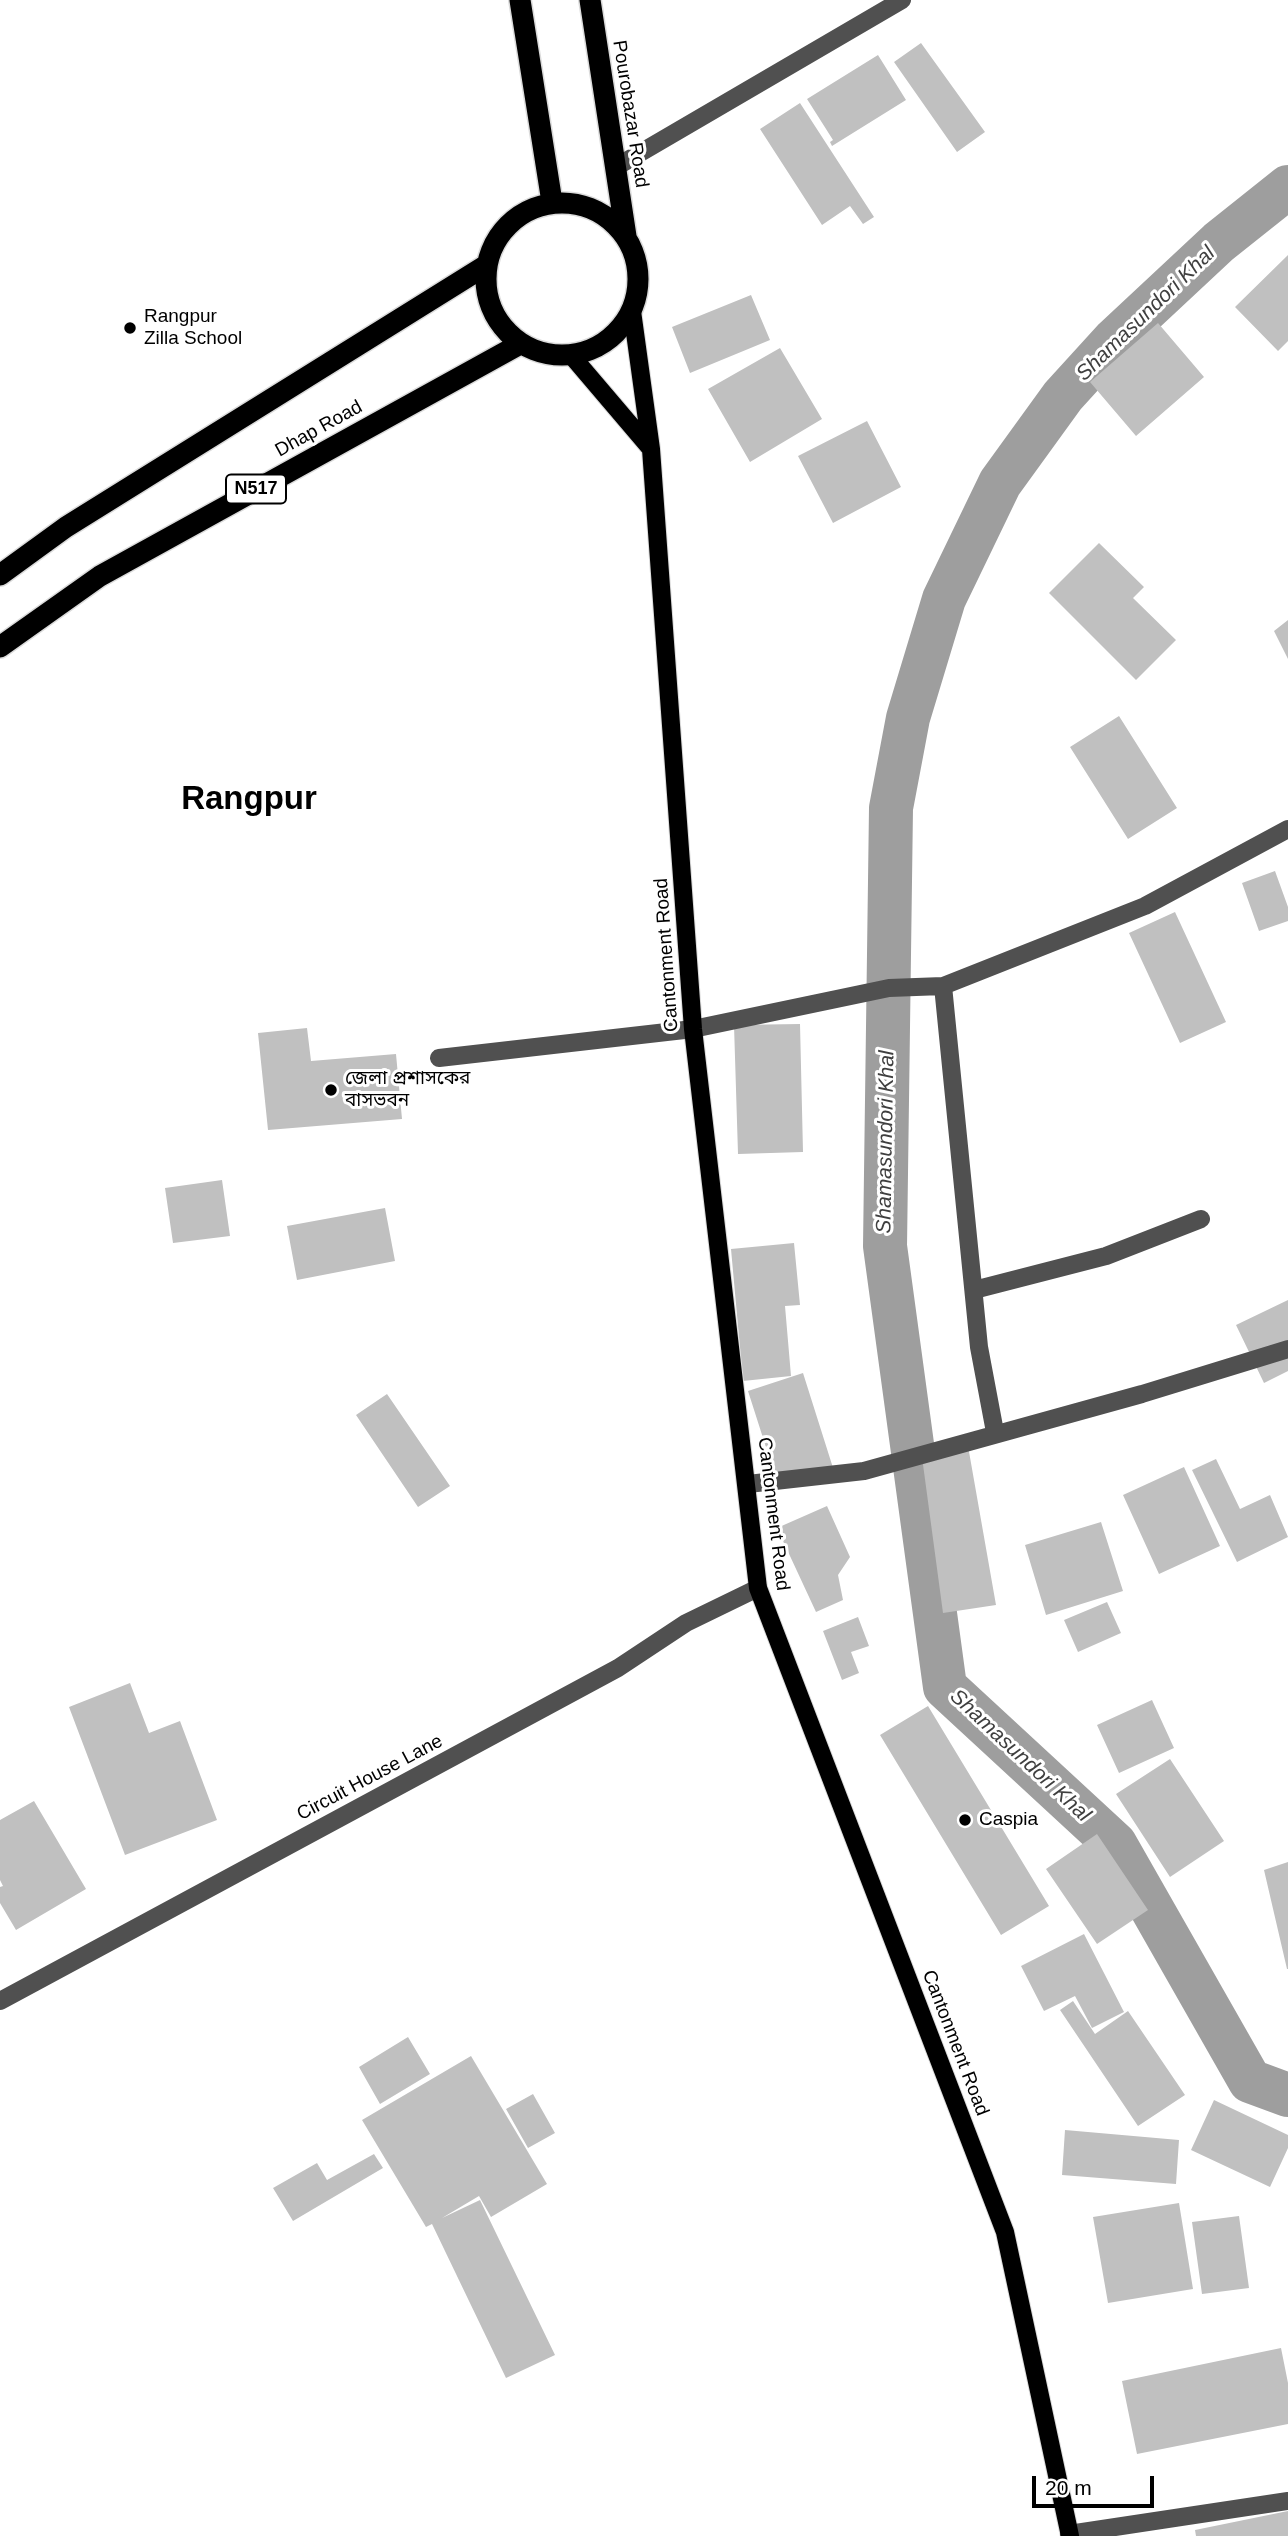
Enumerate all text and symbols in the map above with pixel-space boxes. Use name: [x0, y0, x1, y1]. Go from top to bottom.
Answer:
street label: Pourobazar Road: [607, 39, 653, 189]
water label: Shamasundori Khal: [1071, 241, 1221, 387]
place label: Rangpur Zilla School: [144, 306, 242, 350]
marker: Rangpur Zilla School: [122, 320, 138, 336]
street label: Dhap Road: [271, 396, 367, 462]
road number: N517: [226, 475, 286, 504]
district label: Rangpur: [181, 780, 317, 820]
street label: Cantonment Road: [650, 877, 684, 1033]
water label: Shamasundori Khal: [872, 1050, 900, 1234]
place label: জেলা প্রশাসকের বাসভবন: [345, 1068, 470, 1112]
marker: জেলা প্রশাসকের বাসভবন: [323, 1082, 339, 1098]
street label: Cantonment Road: [752, 1436, 794, 1592]
water label: Shamasundori Khal: [944, 1684, 1096, 1828]
street label: Circuit House Lane: [293, 1730, 447, 1826]
place label: Caspia: [979, 1809, 1038, 1831]
marker: Caspia: [957, 1812, 973, 1828]
street label: Cantonment Road: [917, 1967, 993, 2119]
scale bar: [1036, 2462, 1158, 2506]
text: 20 m: [1045, 2476, 1092, 2499]

